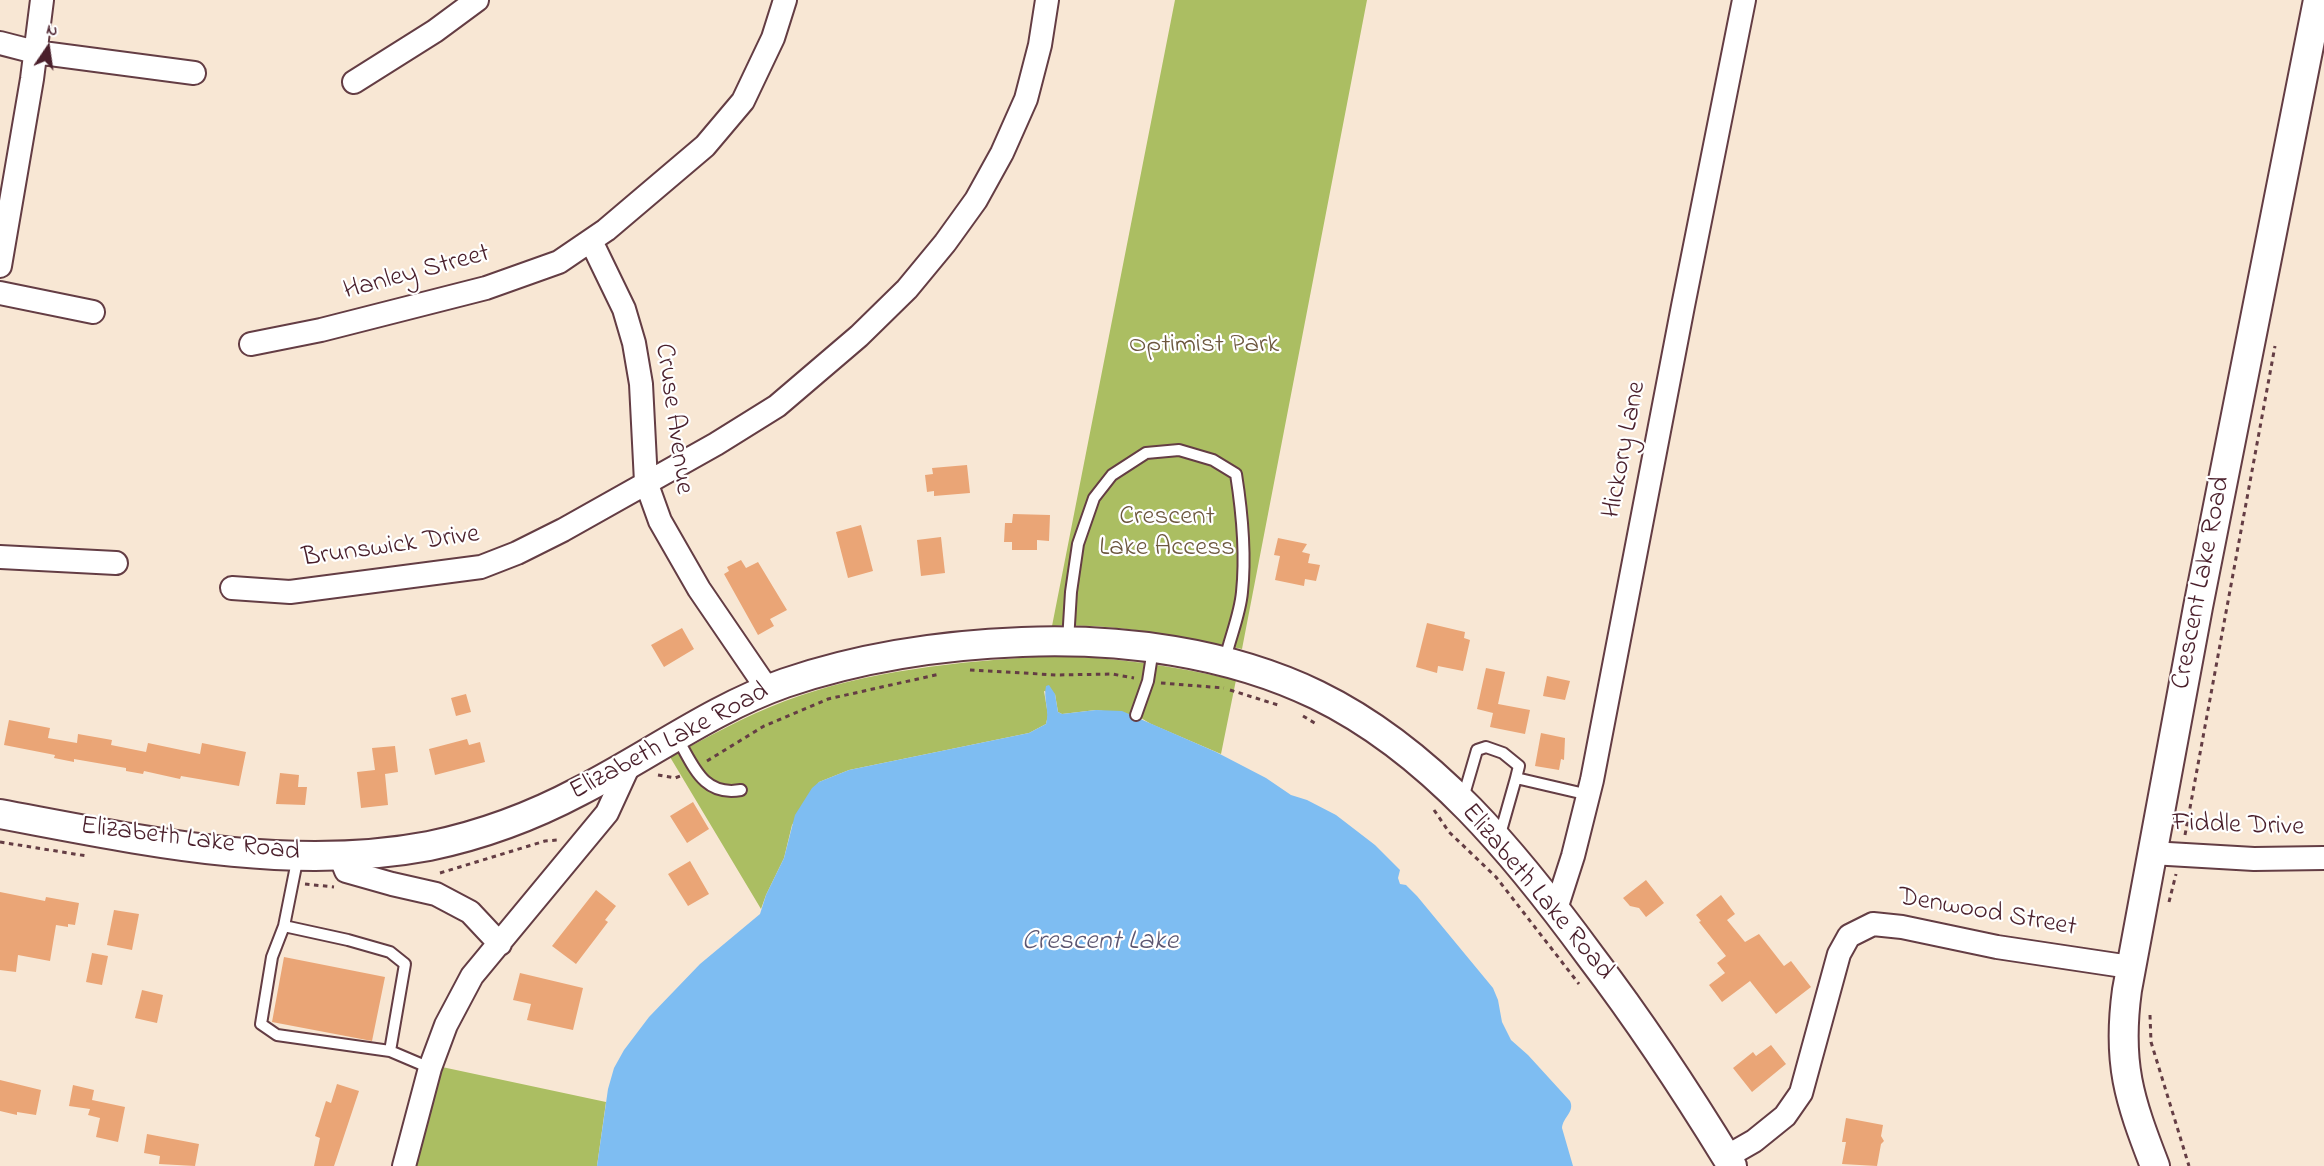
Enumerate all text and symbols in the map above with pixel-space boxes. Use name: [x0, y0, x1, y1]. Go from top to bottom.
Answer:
north arrow: [18, 18, 78, 78]
text: N: [44, 18, 60, 43]
street label: Hanley Street: [340, 239, 494, 309]
park label: Optimist Park: [1129, 331, 1279, 363]
street label: Cruse Avenue: [645, 342, 699, 496]
street label: Hickory Lane: [1597, 379, 1655, 521]
street label: Crescent Lake Road: [2166, 474, 2240, 692]
park label: Crescent Lake Access: [1099, 503, 1235, 566]
street label: Brunswick Drive: [300, 520, 482, 576]
street label: Elizabeth Lake Road: [565, 677, 775, 809]
street label: Elizabeth Lake Road: [1453, 798, 1619, 988]
street label: Fiddle Drive: [2171, 808, 2305, 846]
street label: Elizabeth Lake Road: [79, 811, 301, 871]
street label: Denwood Street: [1895, 882, 2079, 946]
water label: Crescent Lake: [1022, 926, 1178, 960]

